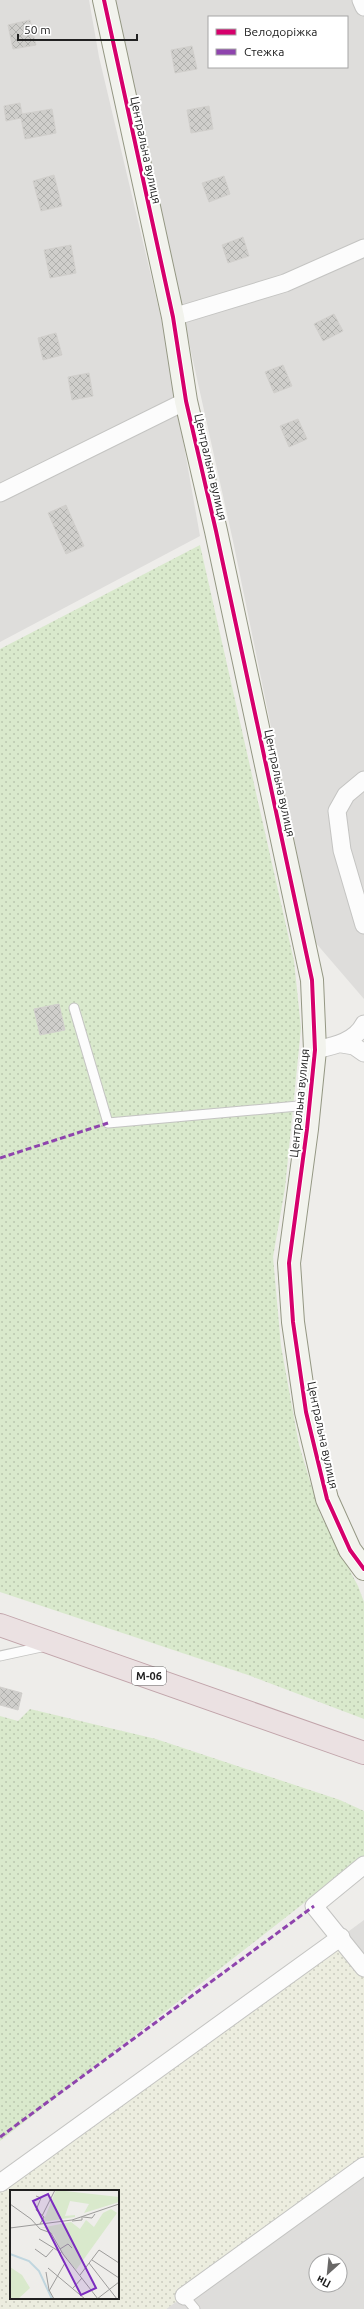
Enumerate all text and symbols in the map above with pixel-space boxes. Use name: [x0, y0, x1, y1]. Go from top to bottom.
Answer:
scale bar: [18, 16, 137, 42]
legend: [208, 16, 348, 68]
text: 50 m: [24, 23, 51, 36]
text: Велодоріжка: [244, 25, 318, 38]
text: Стежка: [244, 45, 284, 58]
street label: Центральна вулиця: [128, 95, 164, 205]
street label: Центральна вулиця: [192, 412, 230, 522]
street label: Центральна вулиця: [262, 728, 298, 838]
street label: Центральна вулиця: [287, 1048, 311, 1158]
street label: Центральна вулиця: [305, 1380, 341, 1490]
road number: М-06: [132, 1667, 166, 1685]
inset map: [10, 2190, 119, 2299]
north arrow: [308, 2253, 348, 2293]
text: Пн: [314, 2273, 333, 2291]

